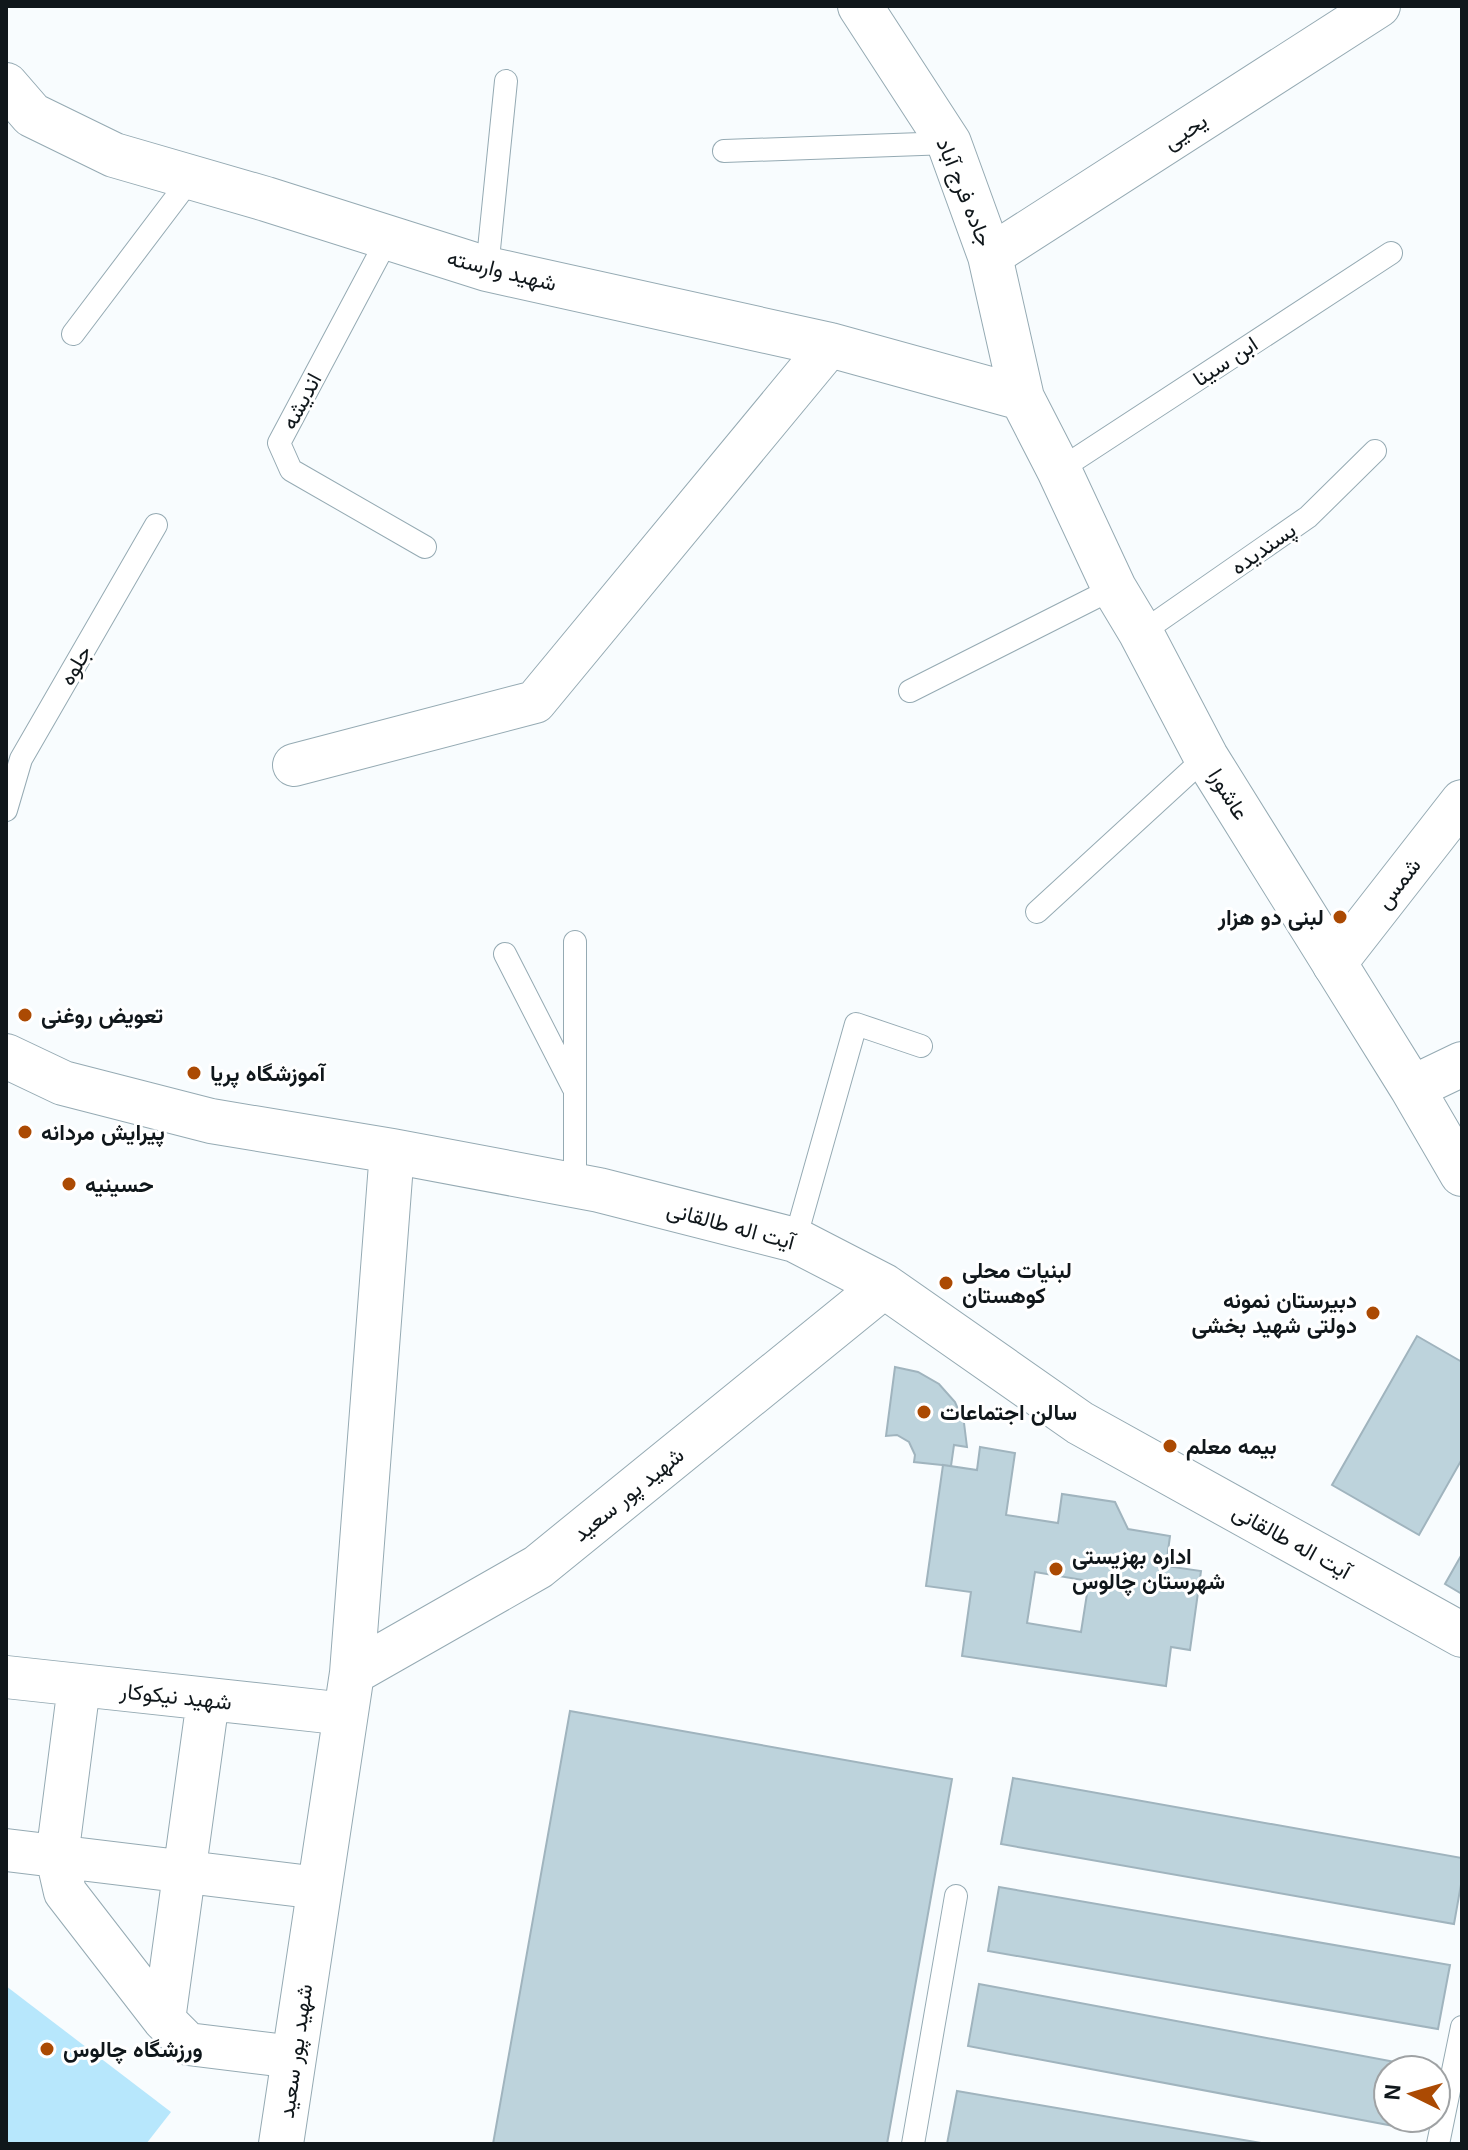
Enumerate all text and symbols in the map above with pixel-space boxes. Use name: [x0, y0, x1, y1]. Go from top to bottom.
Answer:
street label: یحیی: [1159, 108, 1212, 156]
street label: جاده فرج آباد: [930, 134, 998, 251]
street label: شهید وارسته: [444, 245, 559, 297]
street label: ابن سینا: [1188, 331, 1263, 392]
street label: اندیشه: [276, 369, 327, 434]
street label: پسندیده: [1226, 517, 1302, 581]
street label: جلوه: [54, 641, 98, 690]
street label: عاشورا: [1202, 764, 1254, 825]
street label: شمس: [1371, 853, 1427, 914]
place label: لبنی دو هزار: [1217, 905, 1324, 931]
marker: لبنی دو هزار: [1331, 908, 1349, 926]
place label: تعویض روغنی: [41, 1003, 163, 1029]
marker: تعویض روغنی: [16, 1006, 34, 1024]
place label: آموزشگاه پریا: [210, 1061, 326, 1089]
marker: آموزشگاه پریا: [185, 1064, 203, 1082]
place label: پیرایش مردانه: [41, 1120, 165, 1148]
marker: پیرایش مردانه: [16, 1123, 34, 1141]
place label: حسینیه: [85, 1172, 154, 1197]
marker: حسینیه: [60, 1175, 78, 1193]
street label: آیت اله طالقانی: [664, 1196, 799, 1256]
place label: لبنیات محلی کوهستان: [962, 1258, 1072, 1309]
marker: لبنیات محلی کوهستان: [937, 1274, 955, 1292]
place label: دبیرستان نمونه دولتی شهید بخشی: [1191, 1288, 1357, 1339]
marker: دبیرستان نمونه دولتی شهید بخشی: [1364, 1304, 1382, 1322]
place label: سالن اجتماعات: [940, 1400, 1077, 1426]
marker: سالن اجتماعات: [915, 1403, 933, 1421]
place label: بیمه معلم: [1186, 1434, 1277, 1461]
marker: بیمه معلم: [1161, 1437, 1179, 1455]
street label: شهید پور سعید: [568, 1442, 690, 1548]
street label: آیت اله طالقانی: [1228, 1499, 1357, 1586]
place label: اداره بهزیستی شهرستان چالوس: [1072, 1544, 1225, 1597]
marker: اداره بهزیستی شهرستان چالوس: [1047, 1560, 1065, 1578]
street label: شهید نیکوکار: [118, 1678, 233, 1716]
street label: شهید پور سعید: [274, 1982, 319, 2120]
place label: ورزشگاه چالوس: [63, 2037, 203, 2065]
marker: ورزشگاه چالوس: [38, 2040, 56, 2058]
north arrow: [1372, 2054, 1452, 2134]
text: N: [1379, 2083, 1406, 2101]

